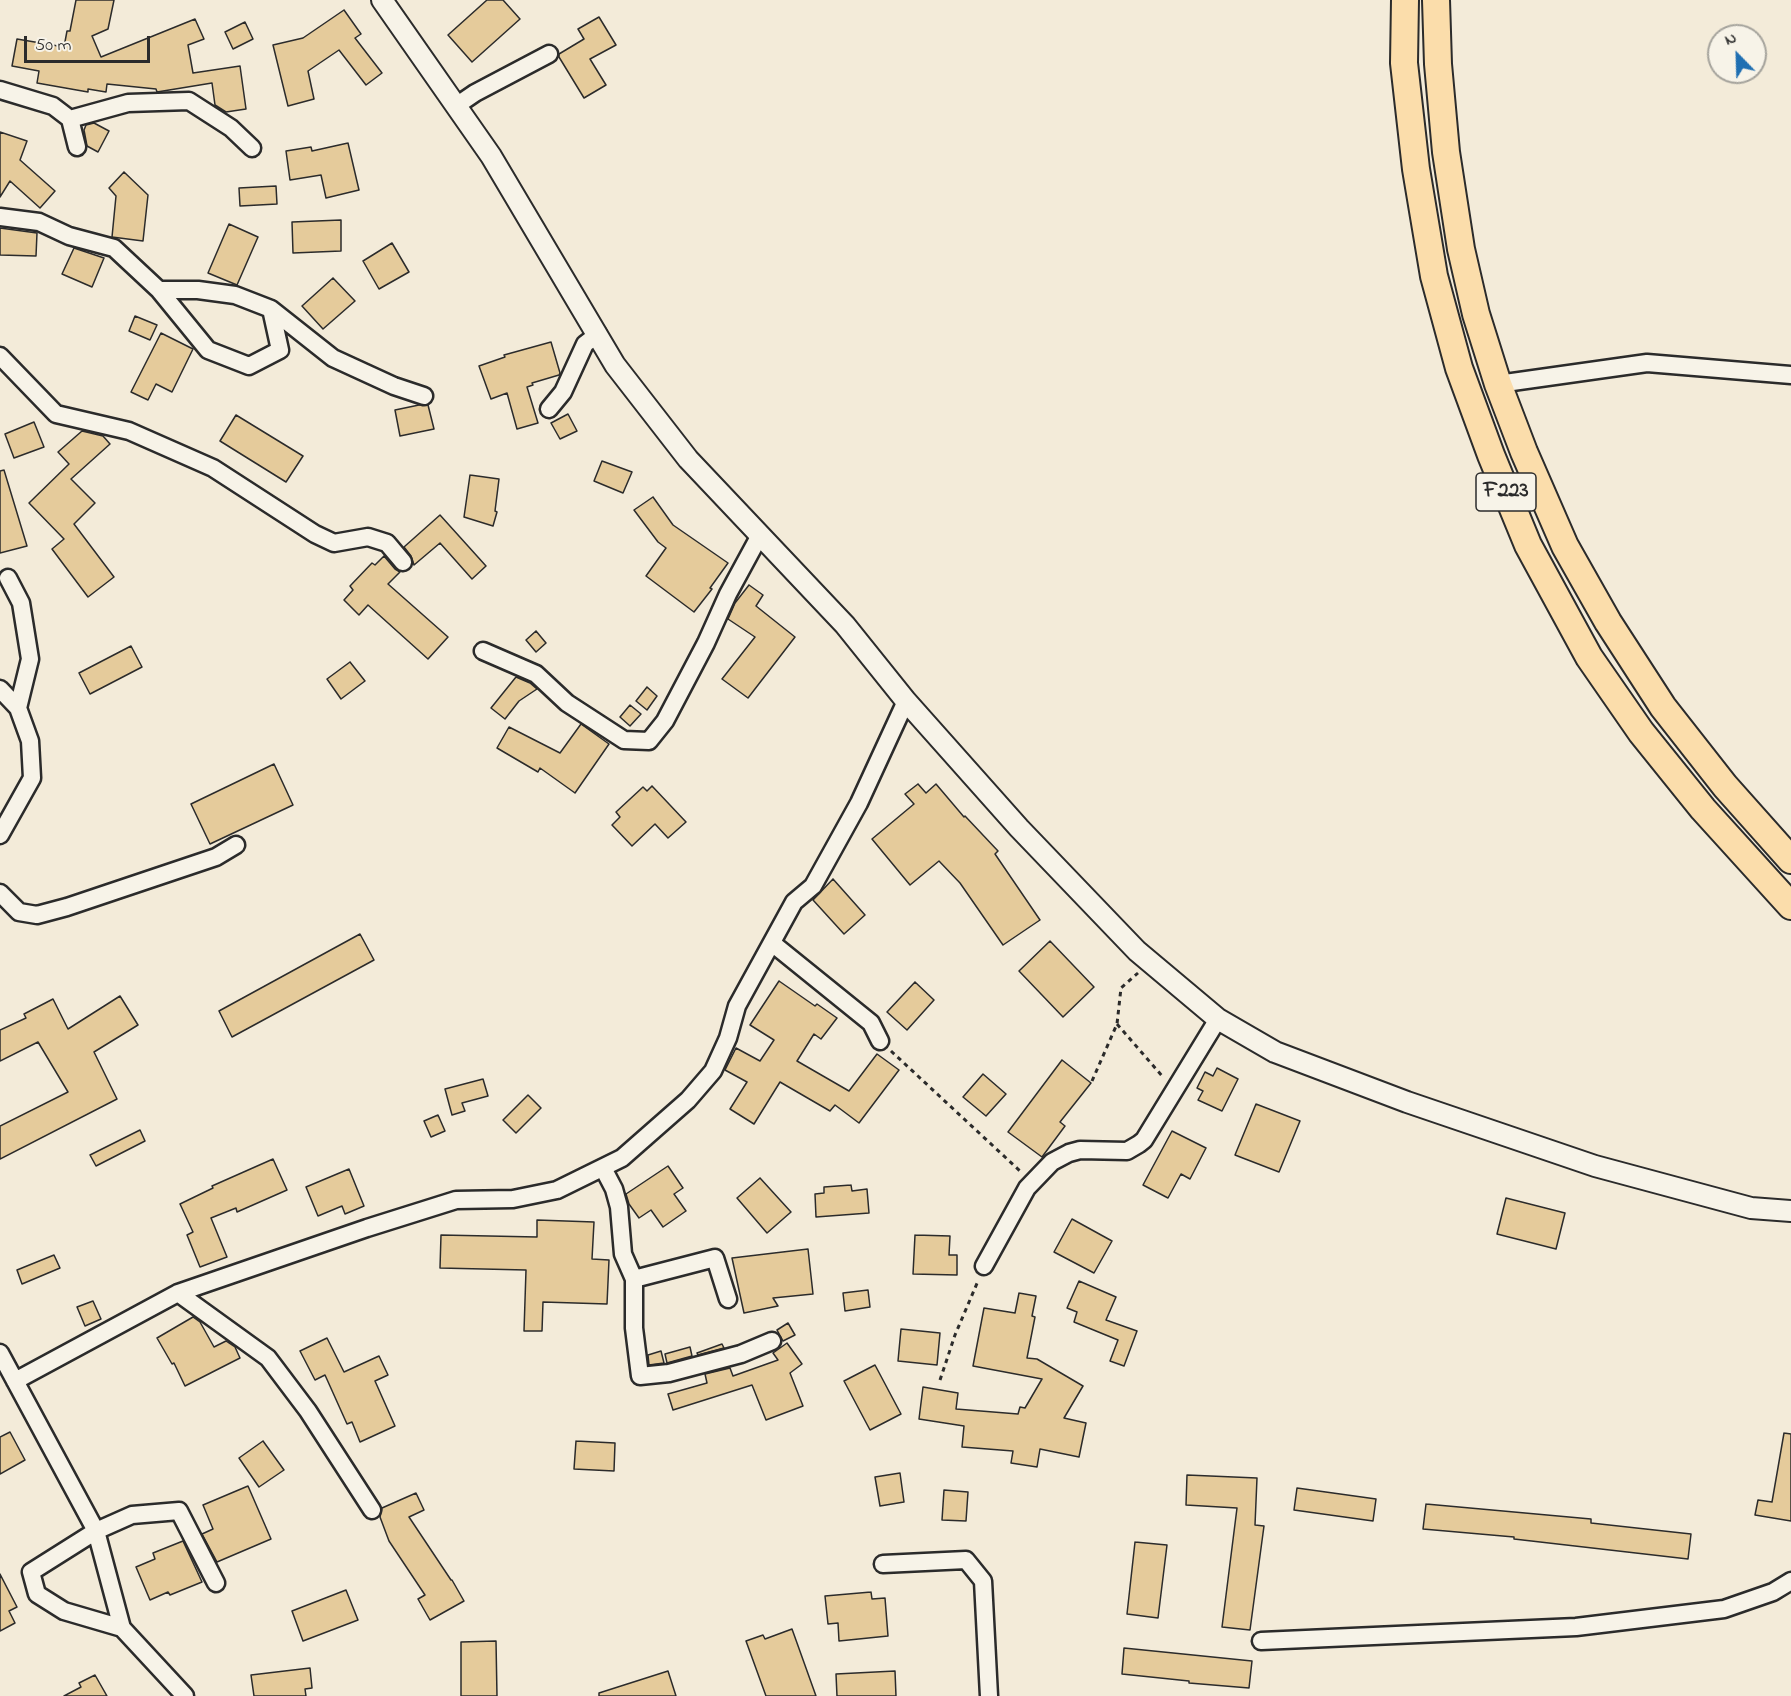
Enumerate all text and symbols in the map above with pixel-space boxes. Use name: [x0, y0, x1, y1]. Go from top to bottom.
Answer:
scale bar: [27, 24, 153, 62]
north arrow: [1707, 24, 1767, 84]
text: N: [1721, 26, 1740, 52]
text: 50 m: [35, 33, 72, 59]
road number: F223: [1476, 473, 1536, 511]

